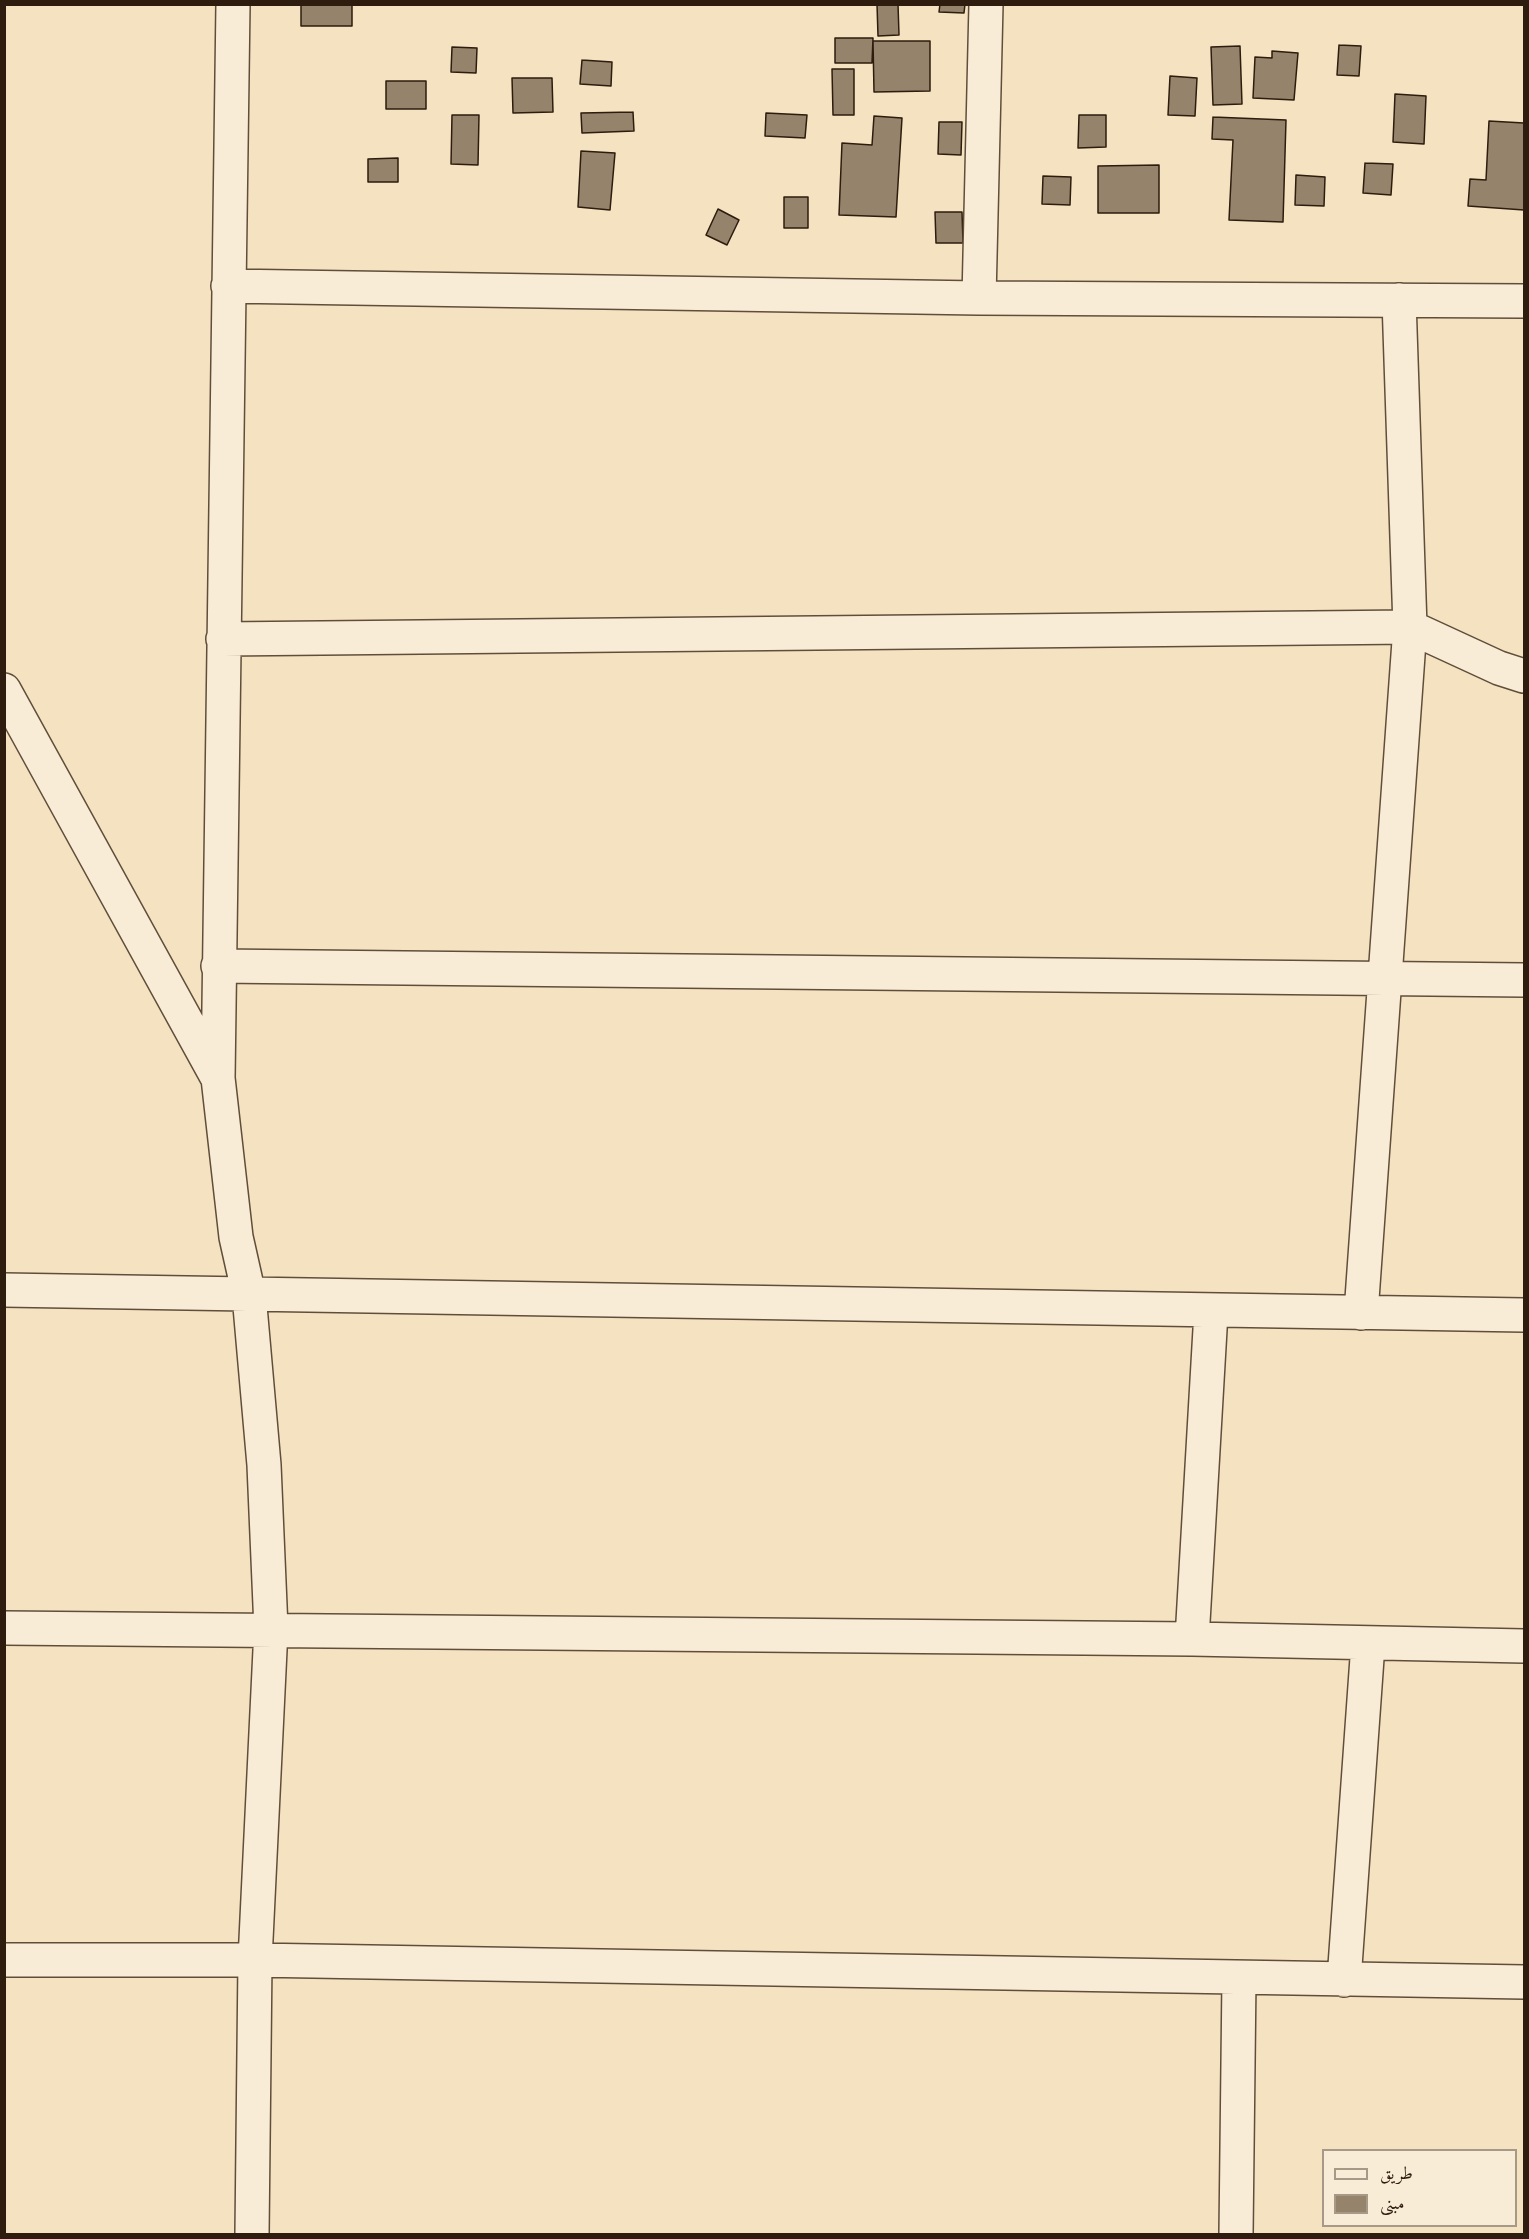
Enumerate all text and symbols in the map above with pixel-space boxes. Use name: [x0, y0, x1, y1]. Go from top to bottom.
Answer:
legend: [1322, 2149, 1517, 2227]
text: طريق: [1380, 2162, 1413, 2185]
text: مبنى: [1380, 2192, 1405, 2215]

